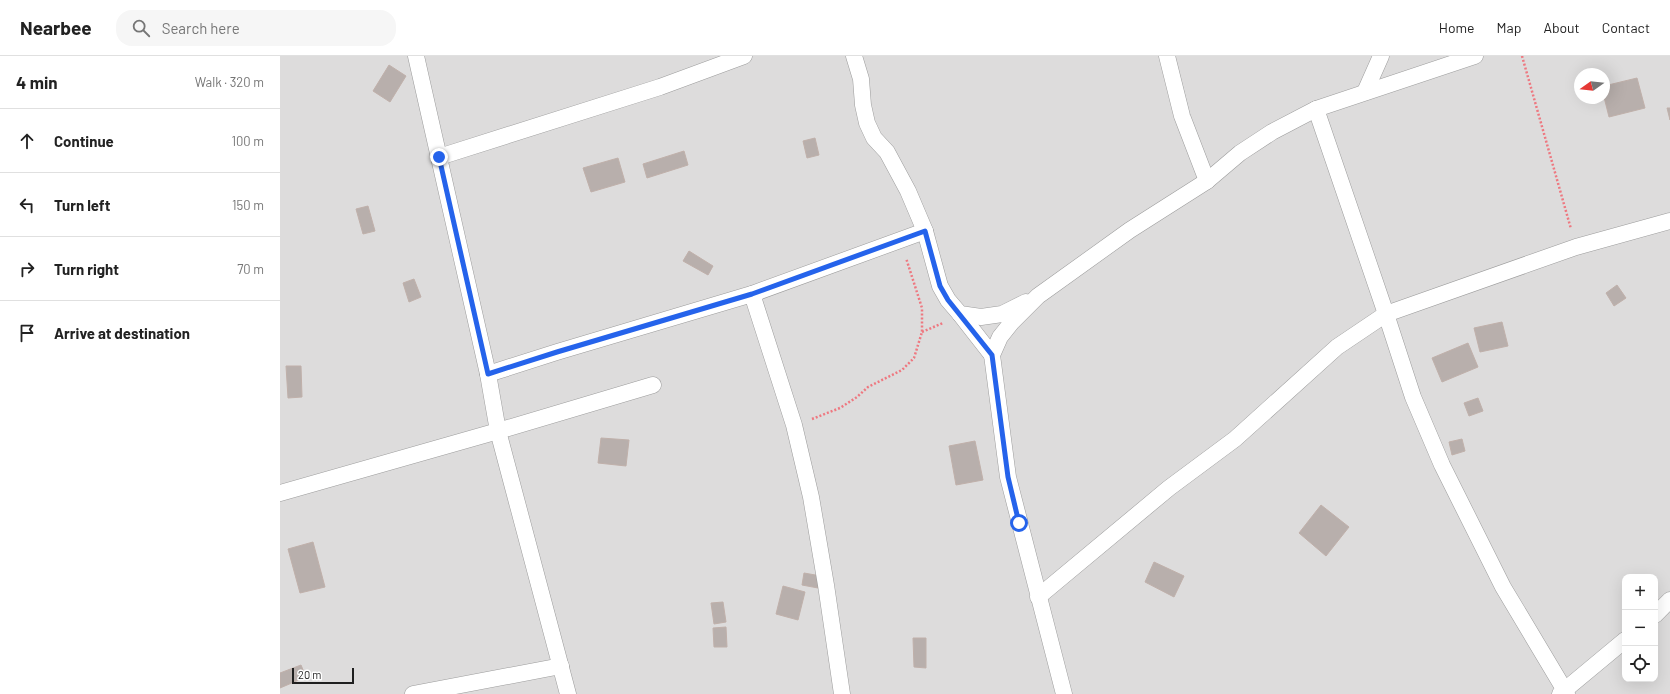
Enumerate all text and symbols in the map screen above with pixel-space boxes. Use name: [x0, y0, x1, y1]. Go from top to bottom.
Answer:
search box: [116, 10, 396, 46]
text: Nearbee: [20, 16, 92, 39]
icon: search: [130, 17, 152, 39]
text: Search here: [162, 19, 240, 37]
text: Home: [1439, 19, 1475, 36]
text: Map: [1497, 19, 1521, 36]
text: About: [1543, 19, 1580, 36]
text: Contact: [1602, 19, 1650, 36]
north arrow: [1574, 68, 1610, 104]
text: 4 min: [16, 72, 58, 92]
text: Walk · 320 m: [195, 74, 264, 90]
icon: ahead: [16, 130, 38, 152]
text: Continue: [54, 132, 114, 150]
text: 100 m: [231, 133, 264, 149]
route end: [430, 148, 448, 166]
icon: left: [16, 194, 38, 216]
text: Turn left: [54, 196, 110, 214]
text: 150 m: [232, 197, 264, 213]
icon: right: [16, 258, 38, 280]
text: Turn right: [54, 260, 119, 278]
text: 70 m: [237, 261, 264, 277]
icon: arrive: [16, 322, 38, 344]
text: Arrive at destination: [54, 324, 190, 342]
route start: [1010, 514, 1028, 532]
map controls: [1622, 574, 1658, 682]
button: +: [1622, 574, 1658, 610]
button: −: [1622, 610, 1658, 646]
button: locate: [1622, 646, 1658, 682]
scale bar: [292, 666, 354, 685]
text: 20 m: [298, 668, 321, 681]

